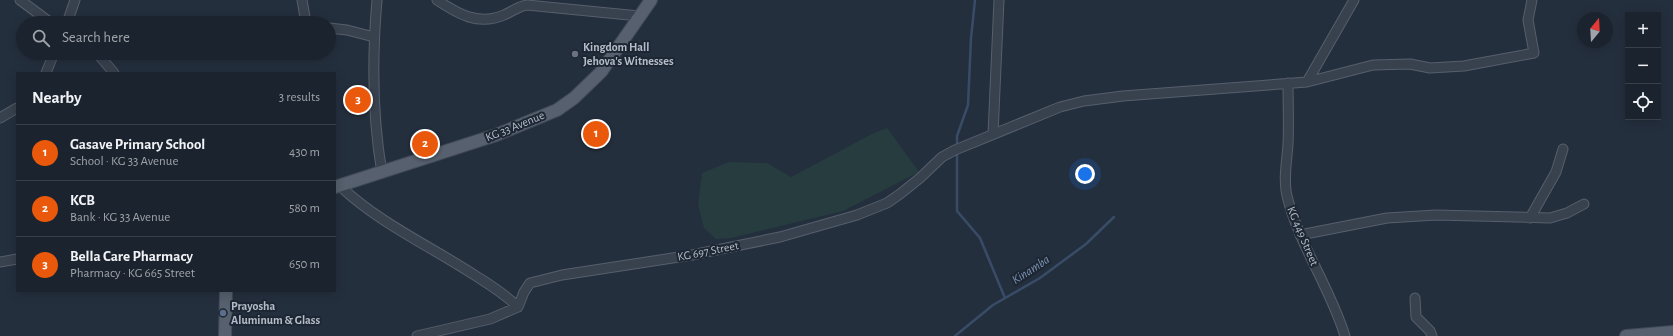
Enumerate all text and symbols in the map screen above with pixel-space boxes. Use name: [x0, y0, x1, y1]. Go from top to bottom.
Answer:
north arrow: [1577, 12, 1613, 48]
map controls: [1625, 12, 1661, 120]
button: +: [1625, 12, 1661, 48]
search box: [16, 16, 336, 60]
icon: search: [30, 27, 52, 49]
text: Search here: [62, 30, 130, 45]
place label: Kingdom Hall Jehova's Witnesses: [583, 41, 674, 67]
button: −: [1625, 48, 1661, 84]
marker: Kingdom Hall Jehova's Witnesses: [570, 49, 580, 59]
button: locate: [1625, 84, 1661, 120]
pin: 3: [345, 85, 371, 115]
text: Nearby: [32, 89, 82, 106]
text: 3 results: [279, 91, 320, 104]
street label: KG 33 Avenue: [484, 109, 546, 143]
pin: 1: [583, 119, 609, 149]
pin: 2: [412, 129, 438, 159]
text: Gasave Primary School: [70, 137, 205, 152]
text: 1: [43, 146, 47, 159]
text: 430 m: [289, 146, 320, 159]
text: School · KG 33 Avenue: [70, 155, 178, 168]
your location: [1075, 164, 1095, 184]
text: KCB: [70, 193, 95, 208]
text: 2: [42, 202, 48, 215]
text: 580 m: [289, 202, 320, 215]
street label: KG 449 Street: [1285, 205, 1321, 267]
text: Bank · KG 33 Avenue: [70, 211, 170, 224]
street label: KG 697 Street: [676, 239, 740, 263]
text: Bella Care Pharmacy: [70, 249, 193, 264]
water label: Kinamba: [1010, 253, 1052, 287]
text: 3: [42, 258, 48, 271]
text: 650 m: [289, 258, 320, 271]
text: Pharmacy · KG 665 Street: [70, 267, 195, 280]
place label: Prayosha Aluminum & Glass: [231, 300, 320, 326]
marker: Prayosha Aluminum & Glass: [218, 308, 228, 318]

